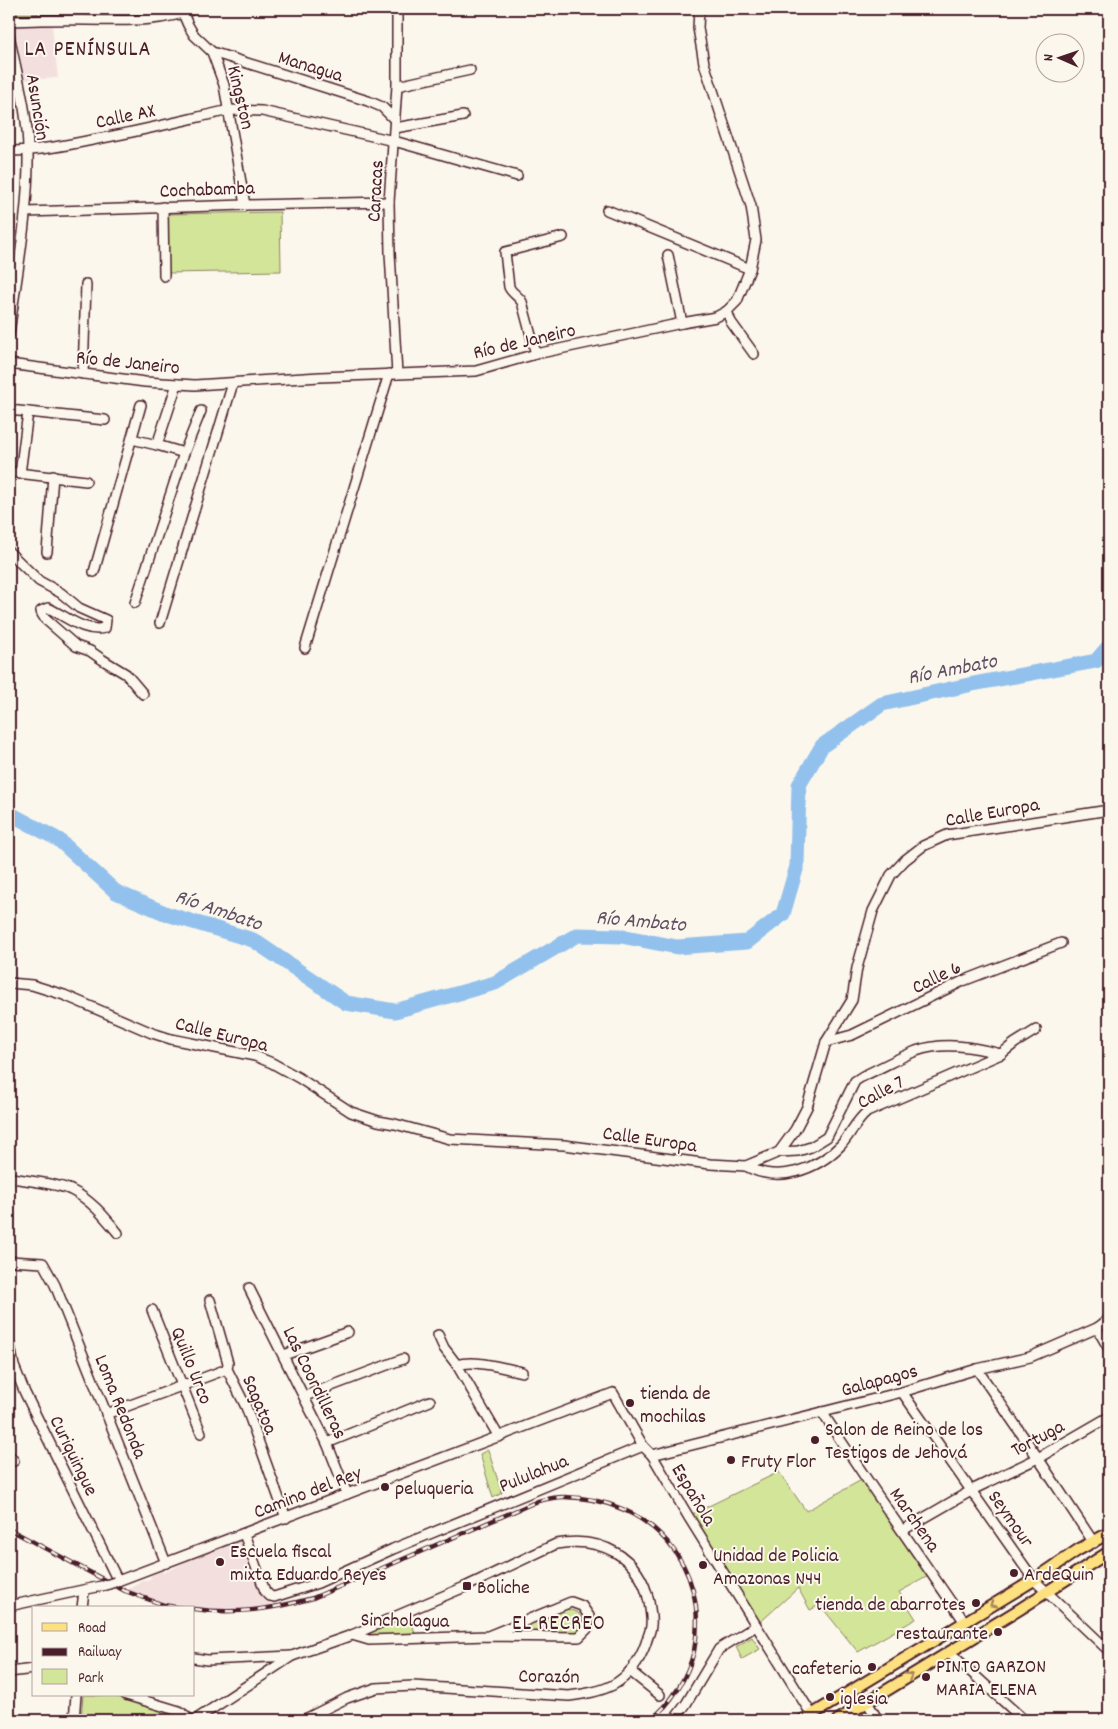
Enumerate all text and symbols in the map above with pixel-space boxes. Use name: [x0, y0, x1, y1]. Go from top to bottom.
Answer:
north arrow: [1036, 32, 1086, 82]
district label: LA PENÍNSULA: [24, 35, 152, 66]
street label: Managua: [274, 45, 347, 91]
text: N: [1039, 54, 1059, 61]
street label: Kingston: [218, 63, 260, 132]
street label: Asunción: [17, 72, 55, 143]
street label: Calle AX: [93, 98, 158, 138]
street label: Caracas: [361, 160, 393, 223]
street label: Cochabamba: [159, 175, 256, 207]
street label: Río de Janeiro: [471, 318, 579, 368]
street label: Río de Janeiro: [74, 345, 181, 383]
water label: Río Ambato: [905, 647, 1001, 694]
street label: Calle Europa: [943, 792, 1042, 836]
water label: Río Ambato: [171, 883, 267, 941]
water label: Río Ambato: [595, 904, 689, 942]
street label: Calle 6: [908, 955, 967, 1003]
street label: Calle Europa: [172, 1011, 271, 1061]
street label: Calle 7: [853, 1070, 910, 1118]
street label: Calle Europa: [601, 1121, 699, 1162]
street label: Las Coordilleras: [274, 1322, 353, 1444]
street label: Quillo Urco: [162, 1323, 218, 1409]
street label: Loma Redonda: [86, 1351, 153, 1464]
street label: Galapagos: [838, 1358, 921, 1406]
street label: Sagatoa: [233, 1371, 283, 1440]
place label: tienda de mochilas: [640, 1381, 711, 1432]
marker: tienda de mochilas: [624, 1397, 636, 1409]
street label: Curiquingue: [41, 1411, 104, 1501]
street label: Tortuga: [1007, 1414, 1071, 1465]
place label: Salon de Reino de los Testigos de Jehová: [825, 1417, 983, 1468]
marker: Salon de Reino de los Testigos de Jehová: [809, 1434, 821, 1446]
street label: Pululahua: [495, 1448, 573, 1501]
place label: Fruty Flor: [741, 1449, 817, 1477]
marker: Fruty Flor: [725, 1454, 737, 1466]
street label: Española: [663, 1459, 722, 1533]
street label: Camino del Rey: [250, 1460, 367, 1527]
place label: peluqueria: [395, 1476, 474, 1504]
marker: peluqueria: [379, 1481, 391, 1493]
street label: Marchena: [881, 1483, 946, 1559]
street label: Seymour: [980, 1485, 1040, 1555]
place label: Escuela fiscal mixta Eduardo Reyes: [230, 1539, 387, 1590]
place label: Unidad de Policia Amazonas N44: [713, 1543, 839, 1594]
marker: Escuela fiscal mixta Eduardo Reyes: [214, 1556, 226, 1568]
marker: Unidad de Policia Amazonas N44: [697, 1559, 709, 1571]
place label: ArdeQuin: [1024, 1562, 1094, 1590]
marker: ArdeQuin: [1008, 1567, 1020, 1579]
place label: Boliche: [477, 1575, 530, 1603]
marker: Boliche: [461, 1580, 473, 1592]
place label: tienda de abarrotes: [815, 1592, 966, 1620]
marker: tienda de abarrotes: [970, 1597, 982, 1609]
one-way arrow: [989, 1598, 998, 1608]
legend: [32, 1606, 195, 1696]
street label: Sincholagua: [360, 1607, 450, 1637]
district label: EL RECREO: [512, 1610, 606, 1640]
text: Road: [78, 1618, 106, 1640]
place label: restaurante: [896, 1621, 988, 1649]
marker: restaurante: [992, 1626, 1004, 1638]
text: Railway: [78, 1642, 122, 1664]
place label: PINTO GARZON MARIA ELENA: [936, 1654, 1046, 1705]
place label: cafeteria: [792, 1656, 863, 1684]
marker: cafeteria: [866, 1661, 878, 1673]
street label: Corazón: [518, 1663, 580, 1693]
text: Park: [78, 1668, 104, 1690]
marker: PINTO GARZON MARIA ELENA: [920, 1671, 932, 1683]
one-way arrow: [904, 1673, 913, 1683]
place label: iglesia: [840, 1686, 888, 1714]
marker: iglesia: [824, 1691, 836, 1703]

